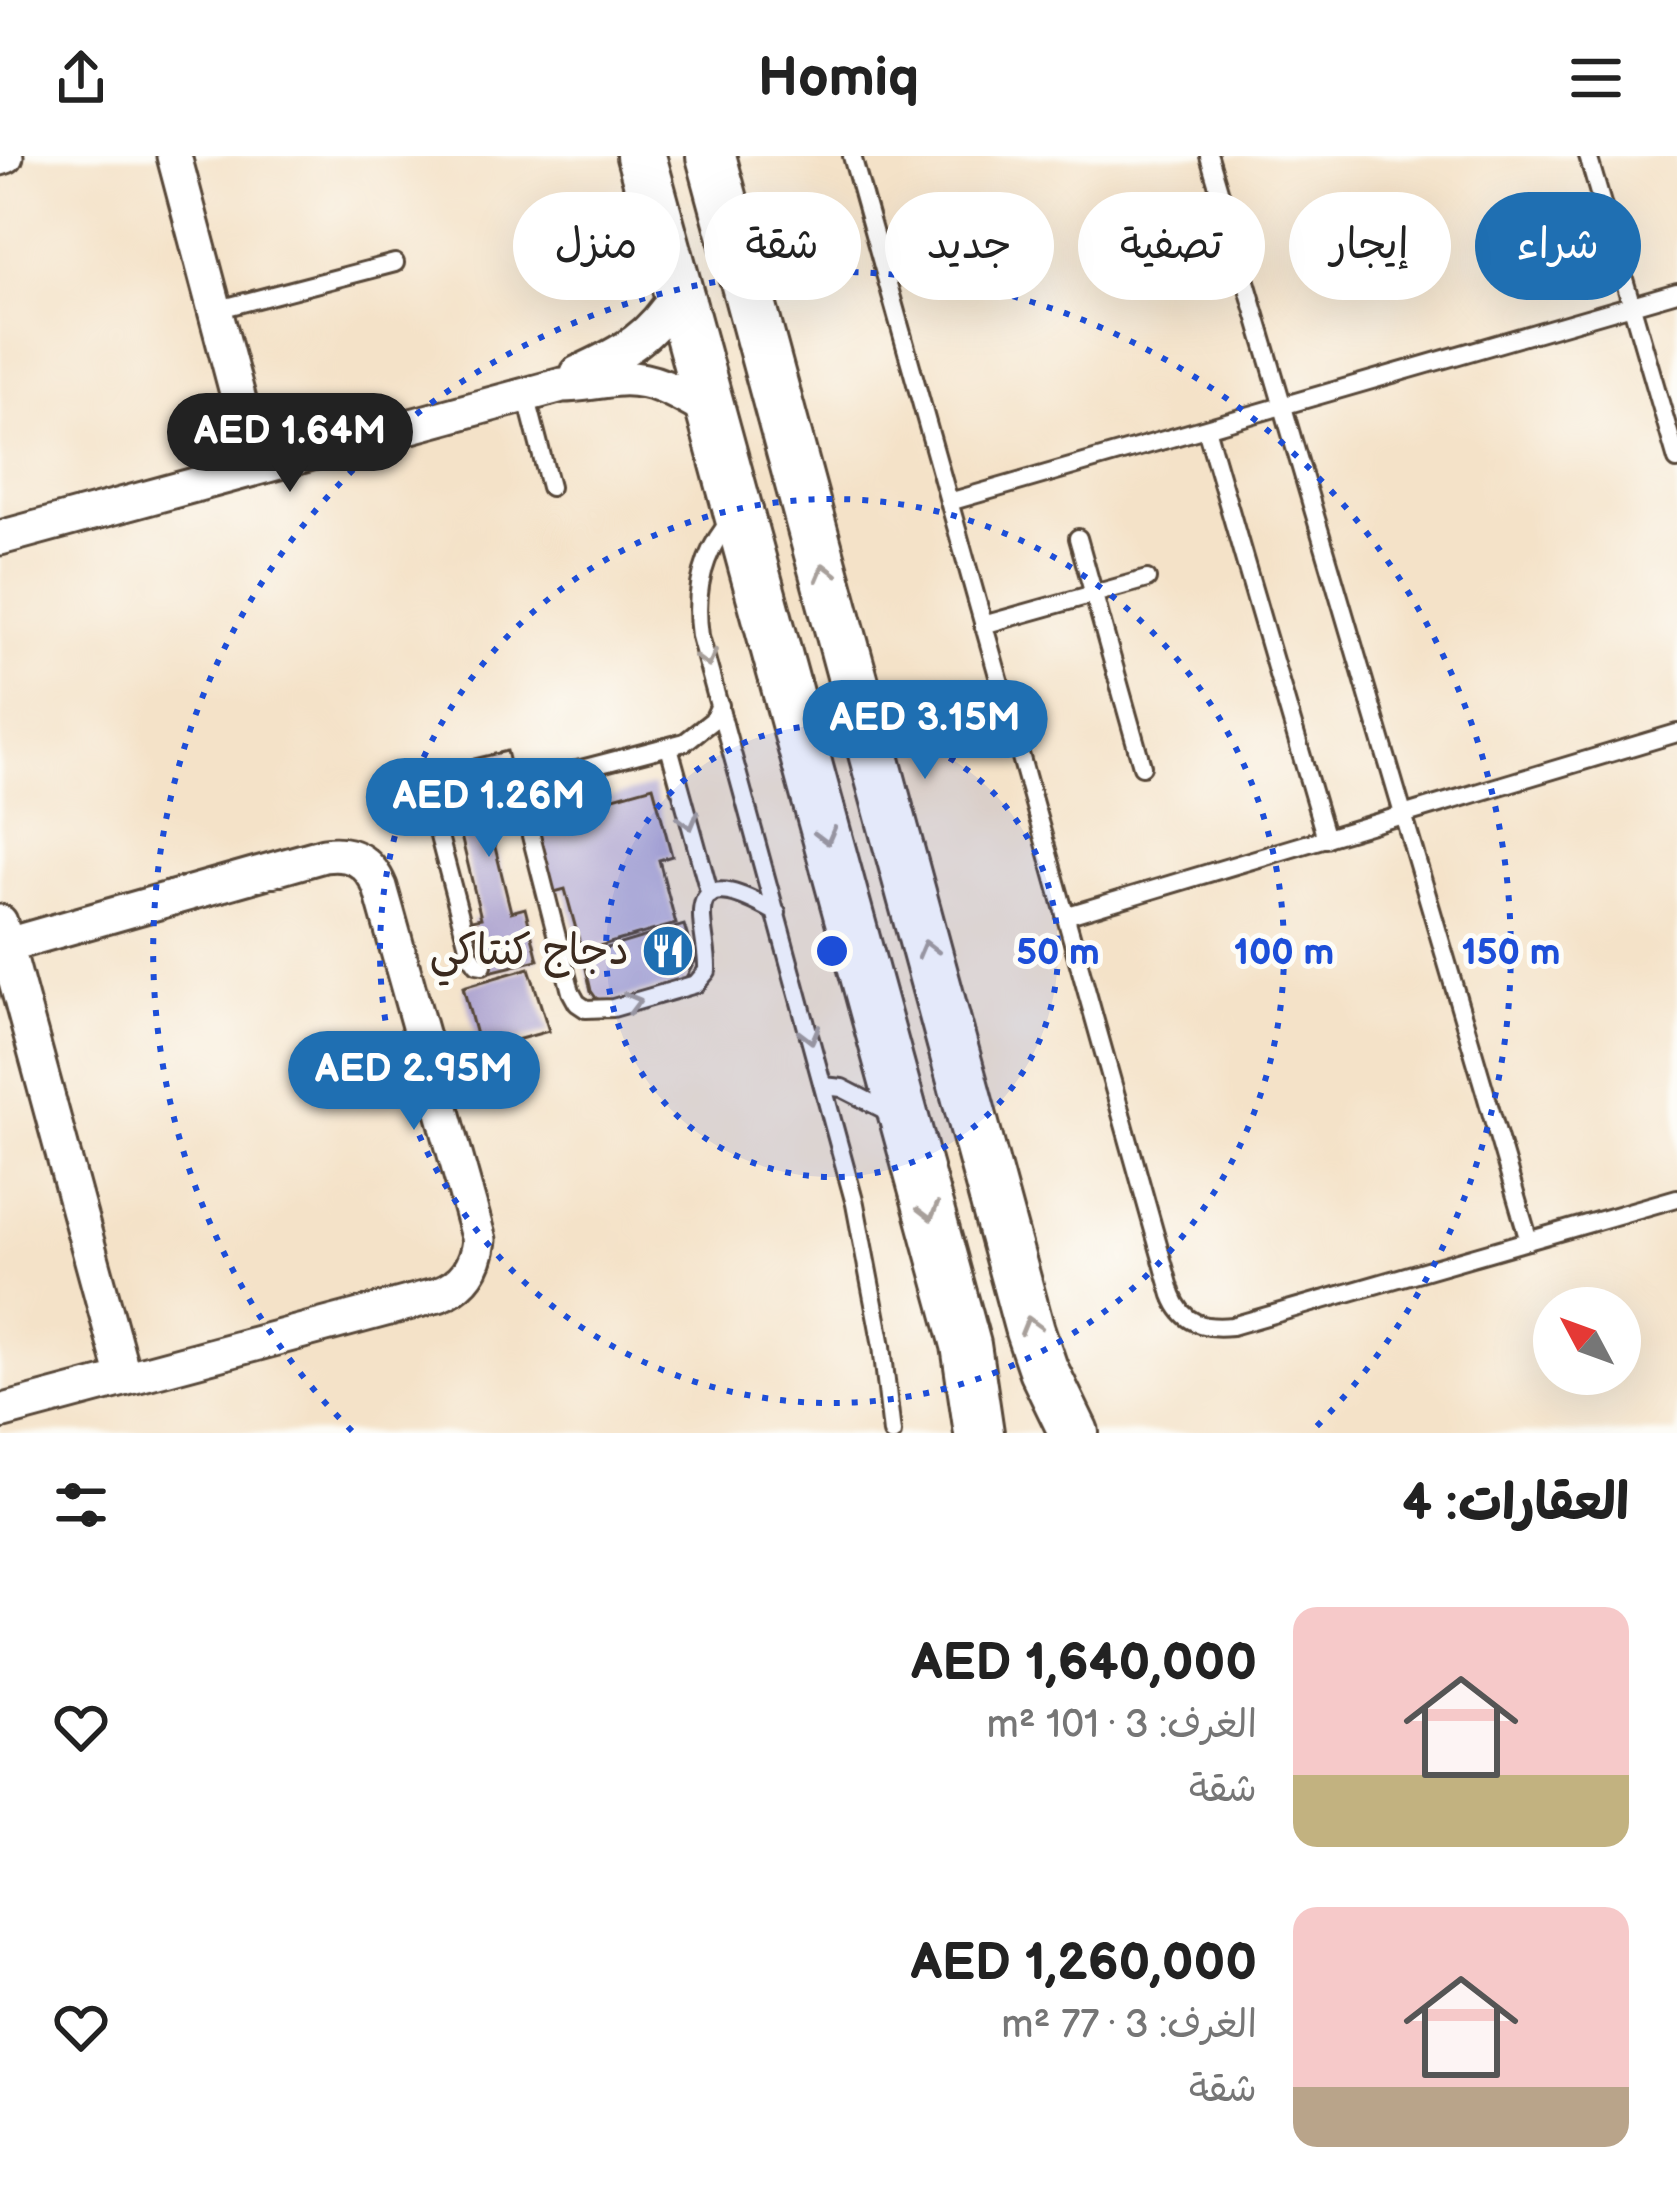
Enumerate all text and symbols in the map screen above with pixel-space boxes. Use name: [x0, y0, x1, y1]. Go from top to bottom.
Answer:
icon: share: [48, 45, 114, 111]
icon: menu: [1563, 45, 1629, 111]
text: Homiq: [758, 46, 919, 111]
chip: منزل: [513, 192, 680, 300]
chip: شقة: [704, 192, 861, 300]
chip: جديد: [885, 192, 1054, 300]
chip: تصفية: [1078, 192, 1265, 300]
chip: إيجار: [1289, 192, 1451, 300]
chip: شراء: [1475, 192, 1641, 300]
pin: AED 1.64M: [153, 393, 427, 495]
text: AED 1.64M: [194, 408, 386, 455]
one-way arrow: [814, 563, 839, 583]
one-way arrow: [693, 648, 718, 669]
pin: AED 3.15M: [788, 680, 1062, 782]
text: AED 3.15M: [830, 695, 1020, 742]
pin: AED 1.26M: [352, 758, 626, 860]
text: AED 1.26M: [393, 773, 585, 820]
one-way arrow: [675, 810, 700, 831]
one-way arrow: [812, 825, 837, 846]
restaurant icon: دجاج كنتاكي: [640, 923, 696, 979]
place label: دجاج كنتاكي: [429, 926, 629, 986]
centre of rings: [811, 930, 853, 972]
text: 50 m: [1016, 932, 1100, 975]
text: 100 m: [1234, 932, 1334, 975]
text: 150 m: [1462, 932, 1560, 975]
one-way arrow: [916, 939, 941, 960]
one-way arrow: [622, 992, 643, 1017]
one-way arrow: [796, 1024, 821, 1045]
pin: AED 2.95M: [277, 1031, 551, 1133]
text: AED 2.95M: [315, 1046, 513, 1093]
one-way arrow: [914, 1202, 939, 1222]
north arrow: [1533, 1287, 1641, 1395]
map controls: [1533, 1287, 1641, 1395]
one-way arrow: [1019, 1315, 1044, 1336]
icon: filters: [48, 1472, 114, 1538]
text: العقارات: 4: [1402, 1473, 1629, 1534]
text: AED 1,640,000: [911, 1633, 1257, 1694]
icon: home: [1389, 1655, 1533, 1799]
icon: heart: [48, 1694, 114, 1760]
text: الغرف: 3 · 101 m²: [986, 1702, 1257, 1749]
text: شقة: [1189, 1766, 1257, 1813]
text: AED 1,260,000: [911, 1933, 1257, 1994]
icon: home: [1389, 1955, 1533, 2099]
icon: heart: [48, 1994, 114, 2060]
text: الغرف: 3 · 77 m²: [1001, 2002, 1257, 2049]
text: شقة: [1189, 2066, 1257, 2113]

